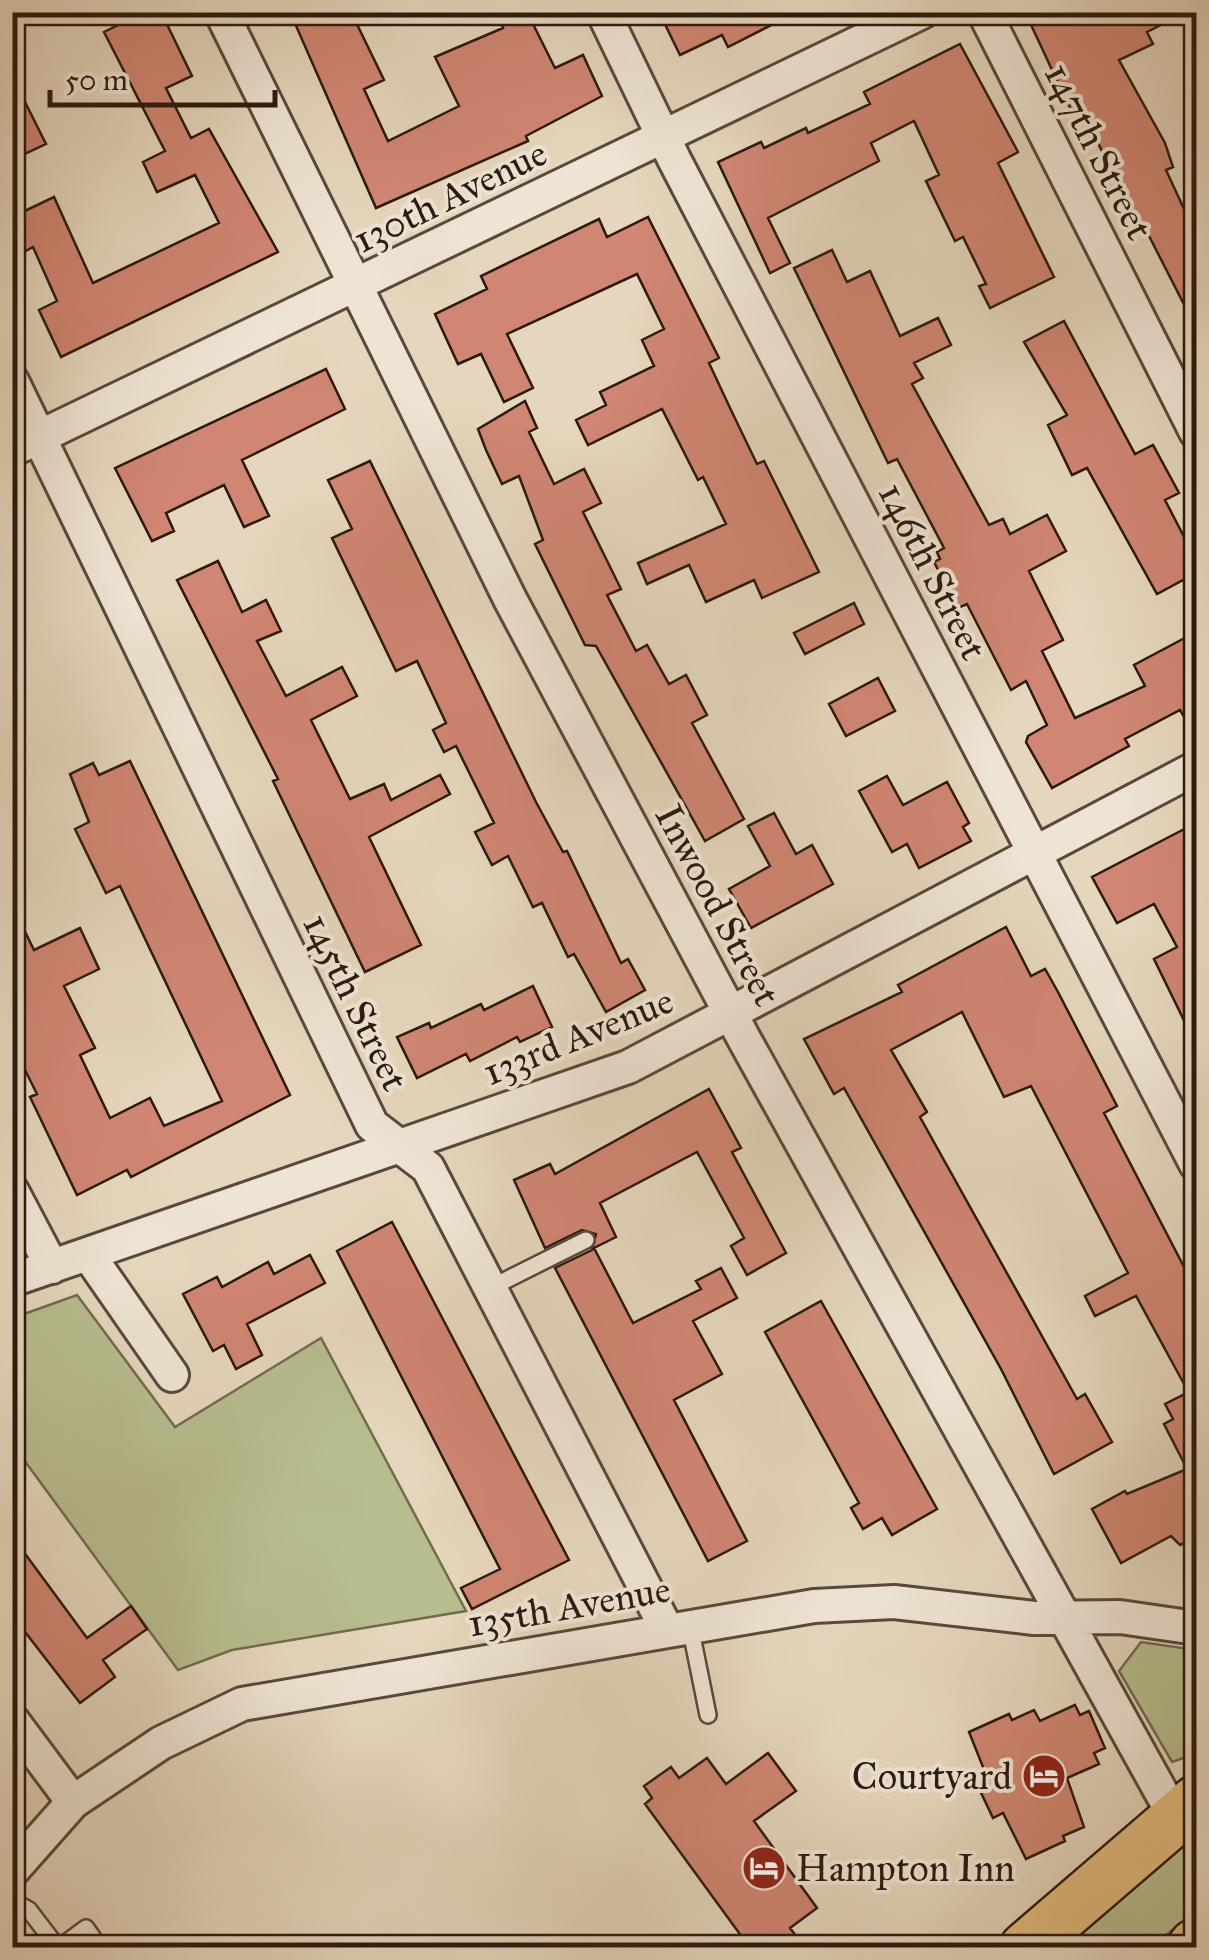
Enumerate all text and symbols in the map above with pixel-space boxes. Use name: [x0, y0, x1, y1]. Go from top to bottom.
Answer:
scale bar: [50, 45, 275, 107]
street label: 147th Street: [1035, 55, 1163, 247]
text: 50 m: [65, 62, 128, 98]
street label: 130th Avenue: [346, 129, 554, 263]
street label: 146th Street: [869, 475, 997, 667]
street label: Inwood Street: [646, 796, 790, 1014]
street label: 145th Street: [293, 906, 419, 1098]
street label: 133rd Avenue: [476, 977, 680, 1095]
street label: 135th Avenue: [464, 1566, 674, 1646]
place label: Courtyard: [852, 1753, 1012, 1799]
hotel icon: Courtyard: [1021, 1753, 1067, 1799]
hotel icon: Hampton Inn: [741, 1845, 787, 1891]
place label: Hampton Inn: [796, 1845, 1015, 1891]

